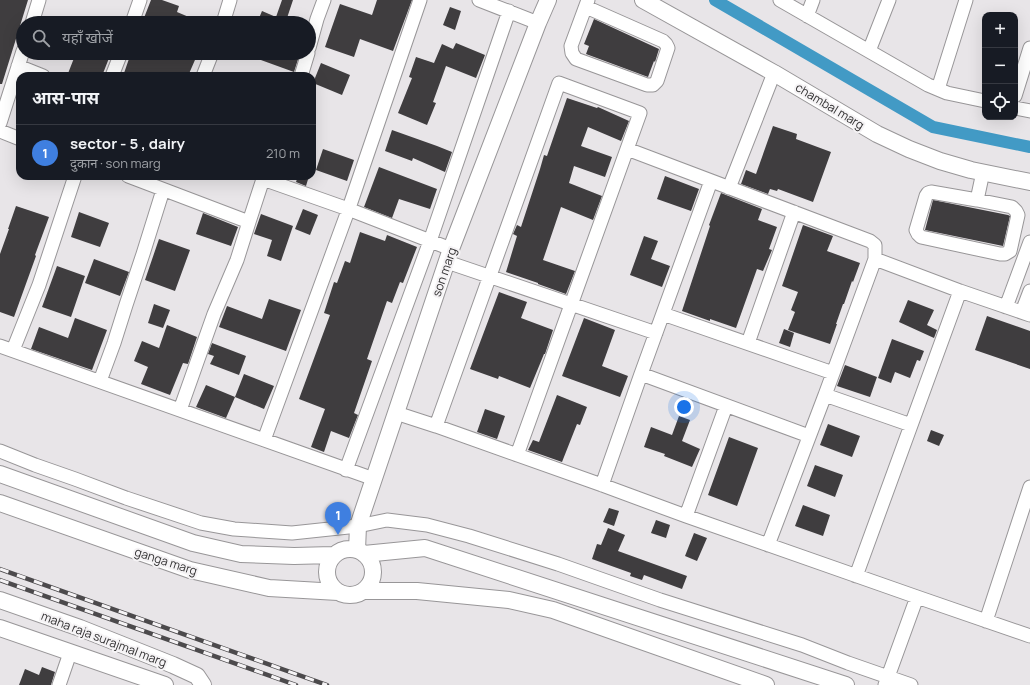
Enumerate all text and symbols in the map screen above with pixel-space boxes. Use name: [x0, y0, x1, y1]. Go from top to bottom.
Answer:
map controls: [982, 12, 1018, 120]
button: +: [982, 12, 1018, 48]
search box: [16, 16, 316, 60]
icon: search: [30, 27, 52, 49]
text: यहाँ खोजें: [62, 27, 113, 48]
button: −: [982, 48, 1018, 84]
street label: chambal marg: [792, 79, 868, 133]
button: locate: [982, 84, 1018, 120]
text: आस-पास: [32, 86, 99, 109]
text: sector - 5 , dairy: [70, 133, 185, 154]
text: 1: [42, 144, 48, 162]
text: 210 m: [266, 144, 300, 162]
text: दुकान · son marg: [70, 154, 161, 172]
street label: son marg: [428, 245, 460, 299]
your location: [674, 397, 694, 417]
pin: 1: [325, 502, 351, 535]
street label: ganga marg: [132, 543, 200, 579]
street label: maha raja surajmal marg: [39, 607, 169, 671]

